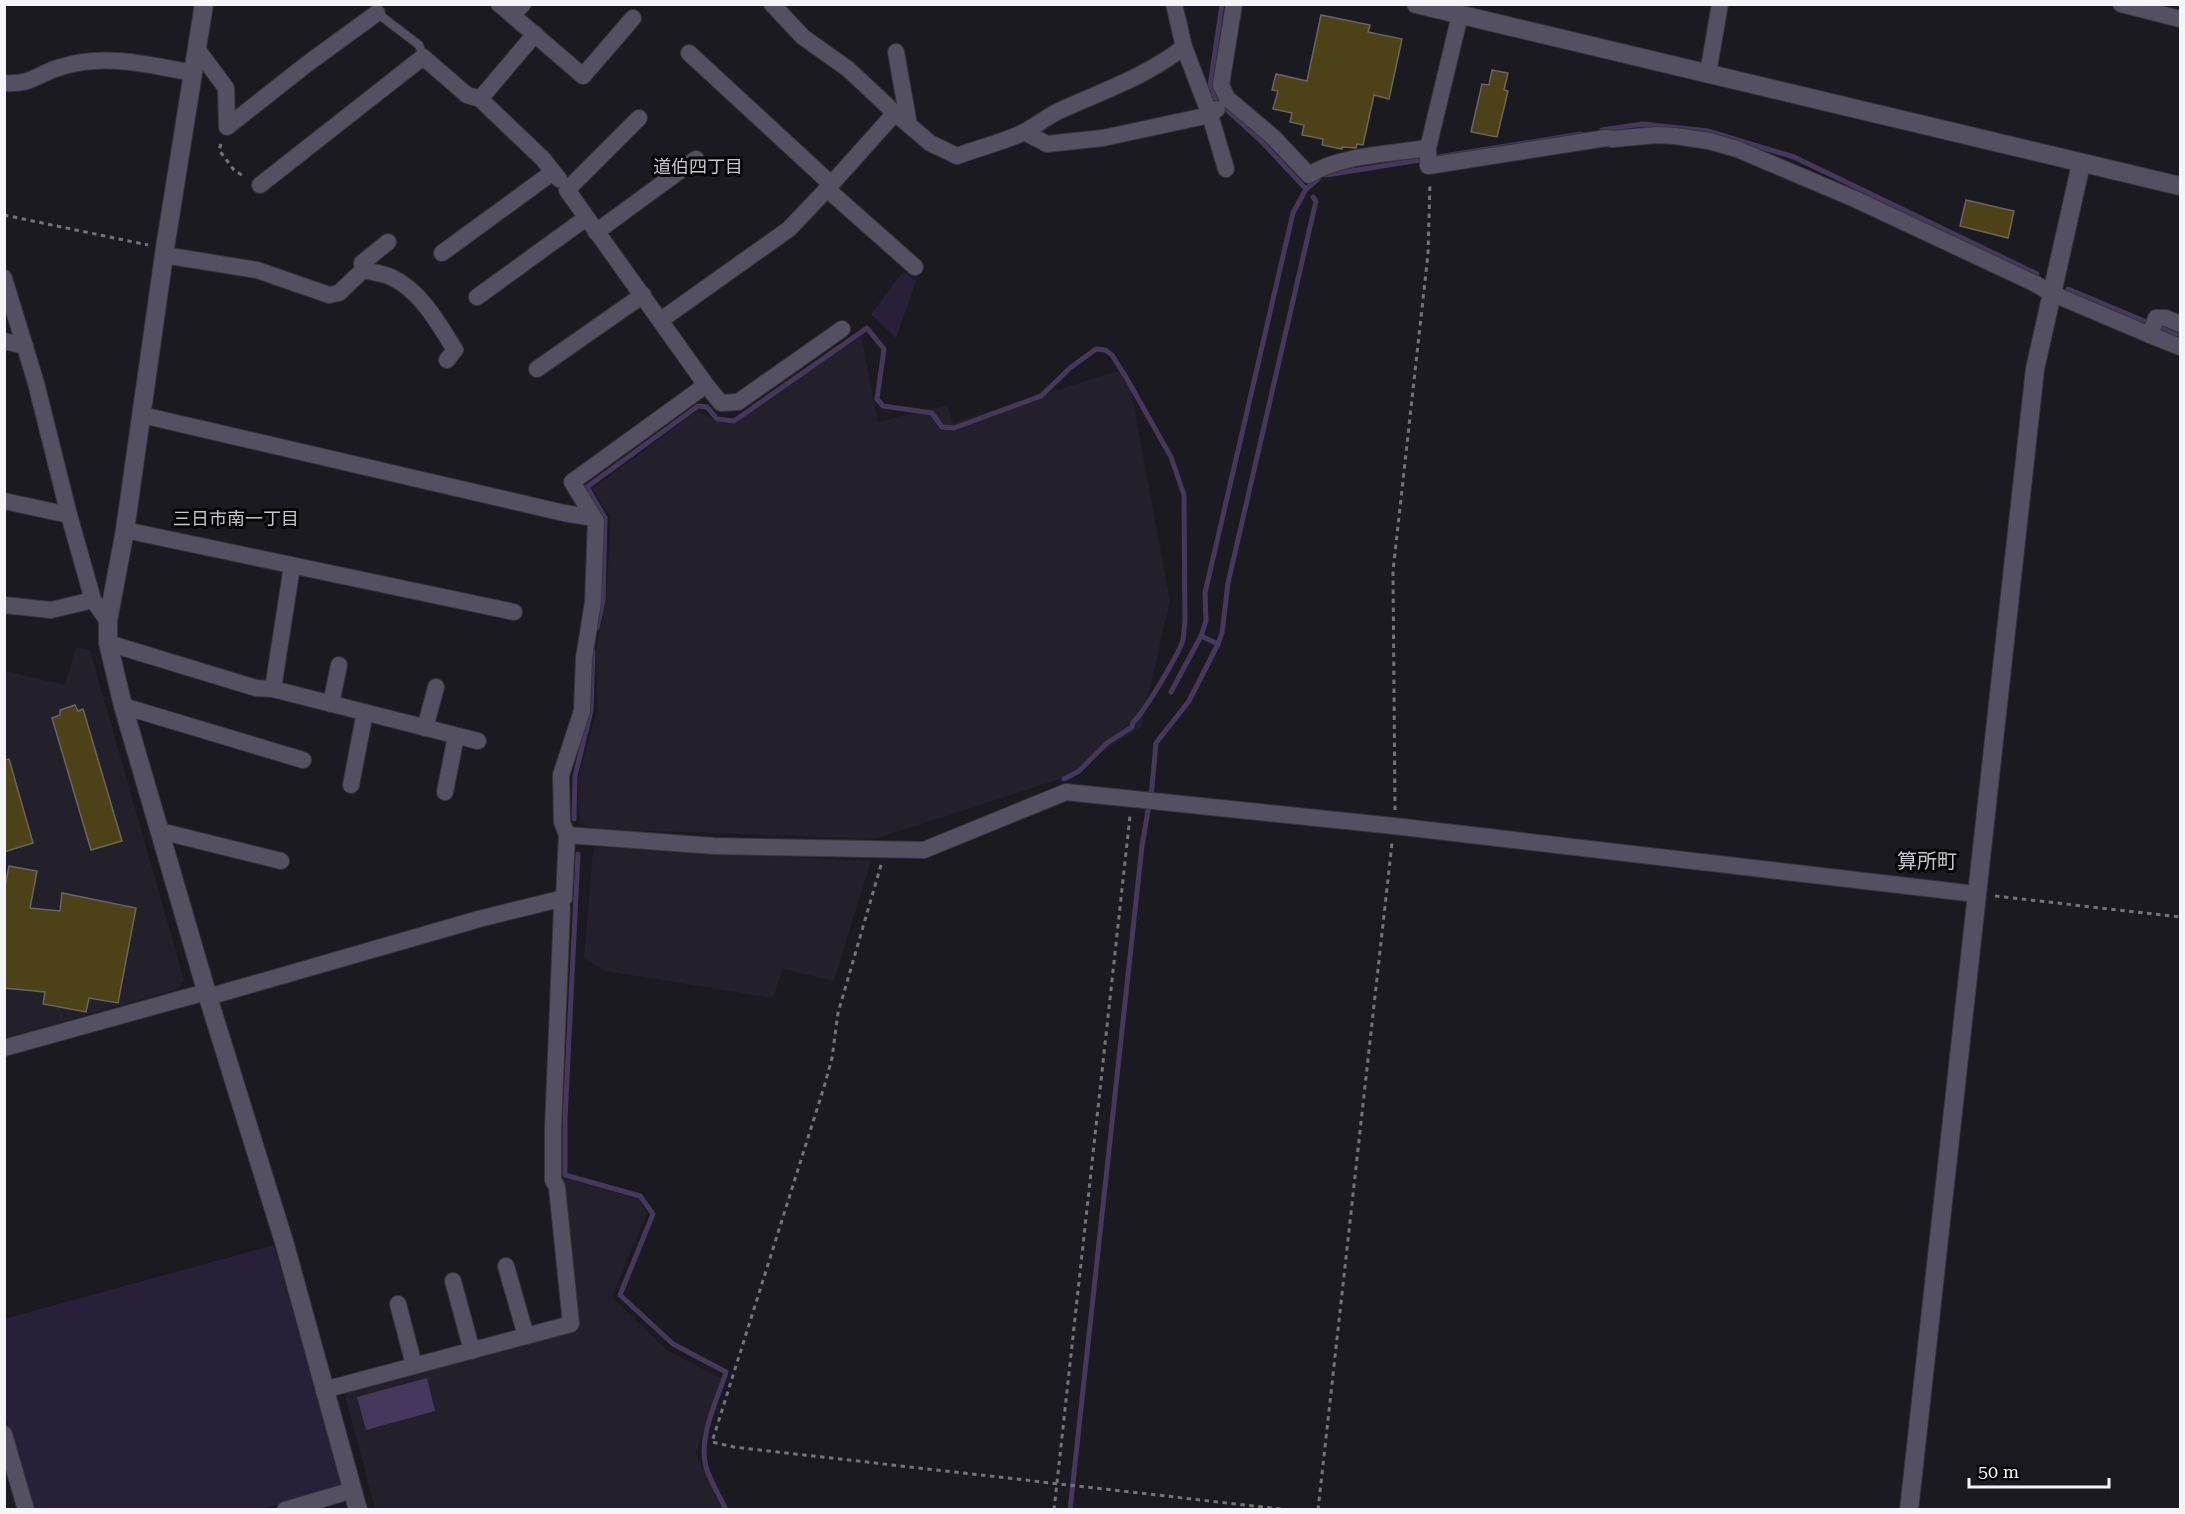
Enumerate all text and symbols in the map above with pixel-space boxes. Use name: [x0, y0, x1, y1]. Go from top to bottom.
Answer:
district label: 道伯四丁目: [653, 156, 743, 177]
district label: 三日市南一丁目: [173, 508, 299, 529]
district label: 算所町: [1897, 849, 1957, 873]
scale bar: [1969, 1451, 2108, 1489]
text: 50 m: [1978, 1461, 2019, 1482]

